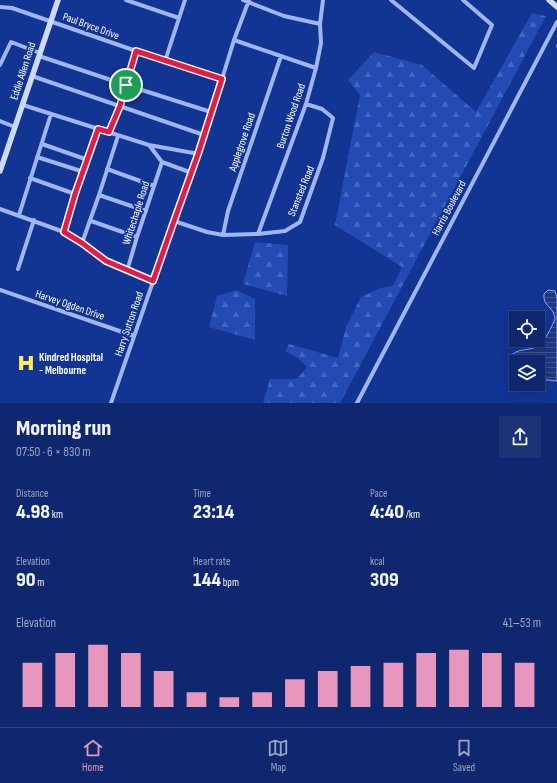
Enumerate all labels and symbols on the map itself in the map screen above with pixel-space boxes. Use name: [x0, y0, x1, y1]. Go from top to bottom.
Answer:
street label: Paul Bryce Drive: [61, 10, 121, 42]
street label: Eddie Allen Road: [8, 40, 39, 102]
pin: [109, 68, 143, 102]
street label: Burton Wood Road: [274, 81, 308, 150]
street label: Applegrove Road: [226, 111, 258, 174]
street label: Stansted Road: [285, 164, 317, 218]
street label: Harris Boulevard: [429, 178, 469, 238]
street label: Whitechaple Road: [120, 179, 153, 246]
street label: Harvey Ogden Drive: [34, 287, 106, 323]
street label: Harry Sutton Road: [112, 290, 146, 358]
place label: Kindred Hospital - Melbourne: [39, 351, 103, 377]
hospital icon: Kindred Hospital - Melbourne: [16, 353, 36, 373]

